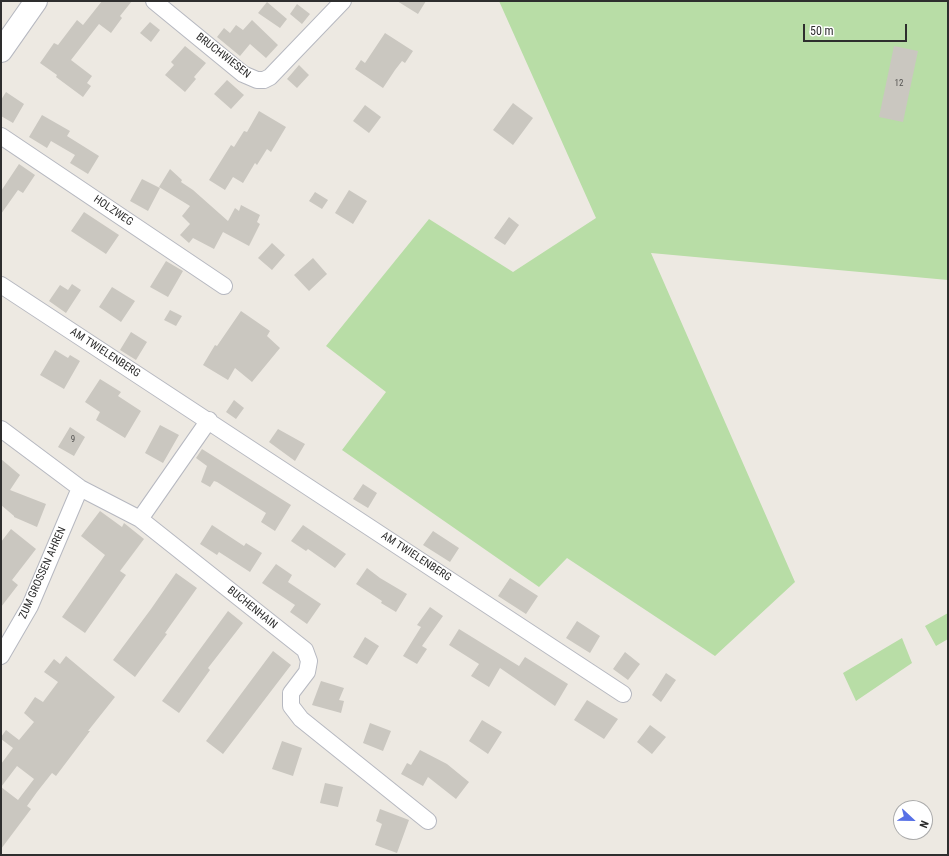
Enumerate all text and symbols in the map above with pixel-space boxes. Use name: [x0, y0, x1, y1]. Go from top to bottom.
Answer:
scale bar: [805, 16, 909, 42]
text: 50 m: [810, 24, 834, 38]
street label: BRUCHWIESEN: [193, 31, 253, 81]
house number: 12: [895, 79, 903, 89]
street label: HOLZWEG: [91, 193, 135, 229]
street label: AM TWIELENBERG: [67, 325, 143, 381]
house number: 9: [71, 435, 75, 445]
street label: ZUM GROSSEN AHREN: [17, 525, 69, 621]
street label: AM TWIELENBERG: [378, 529, 454, 585]
street label: BUCHENHAIN: [224, 584, 280, 632]
north arrow: [893, 800, 933, 840]
text: N: [916, 819, 931, 830]

